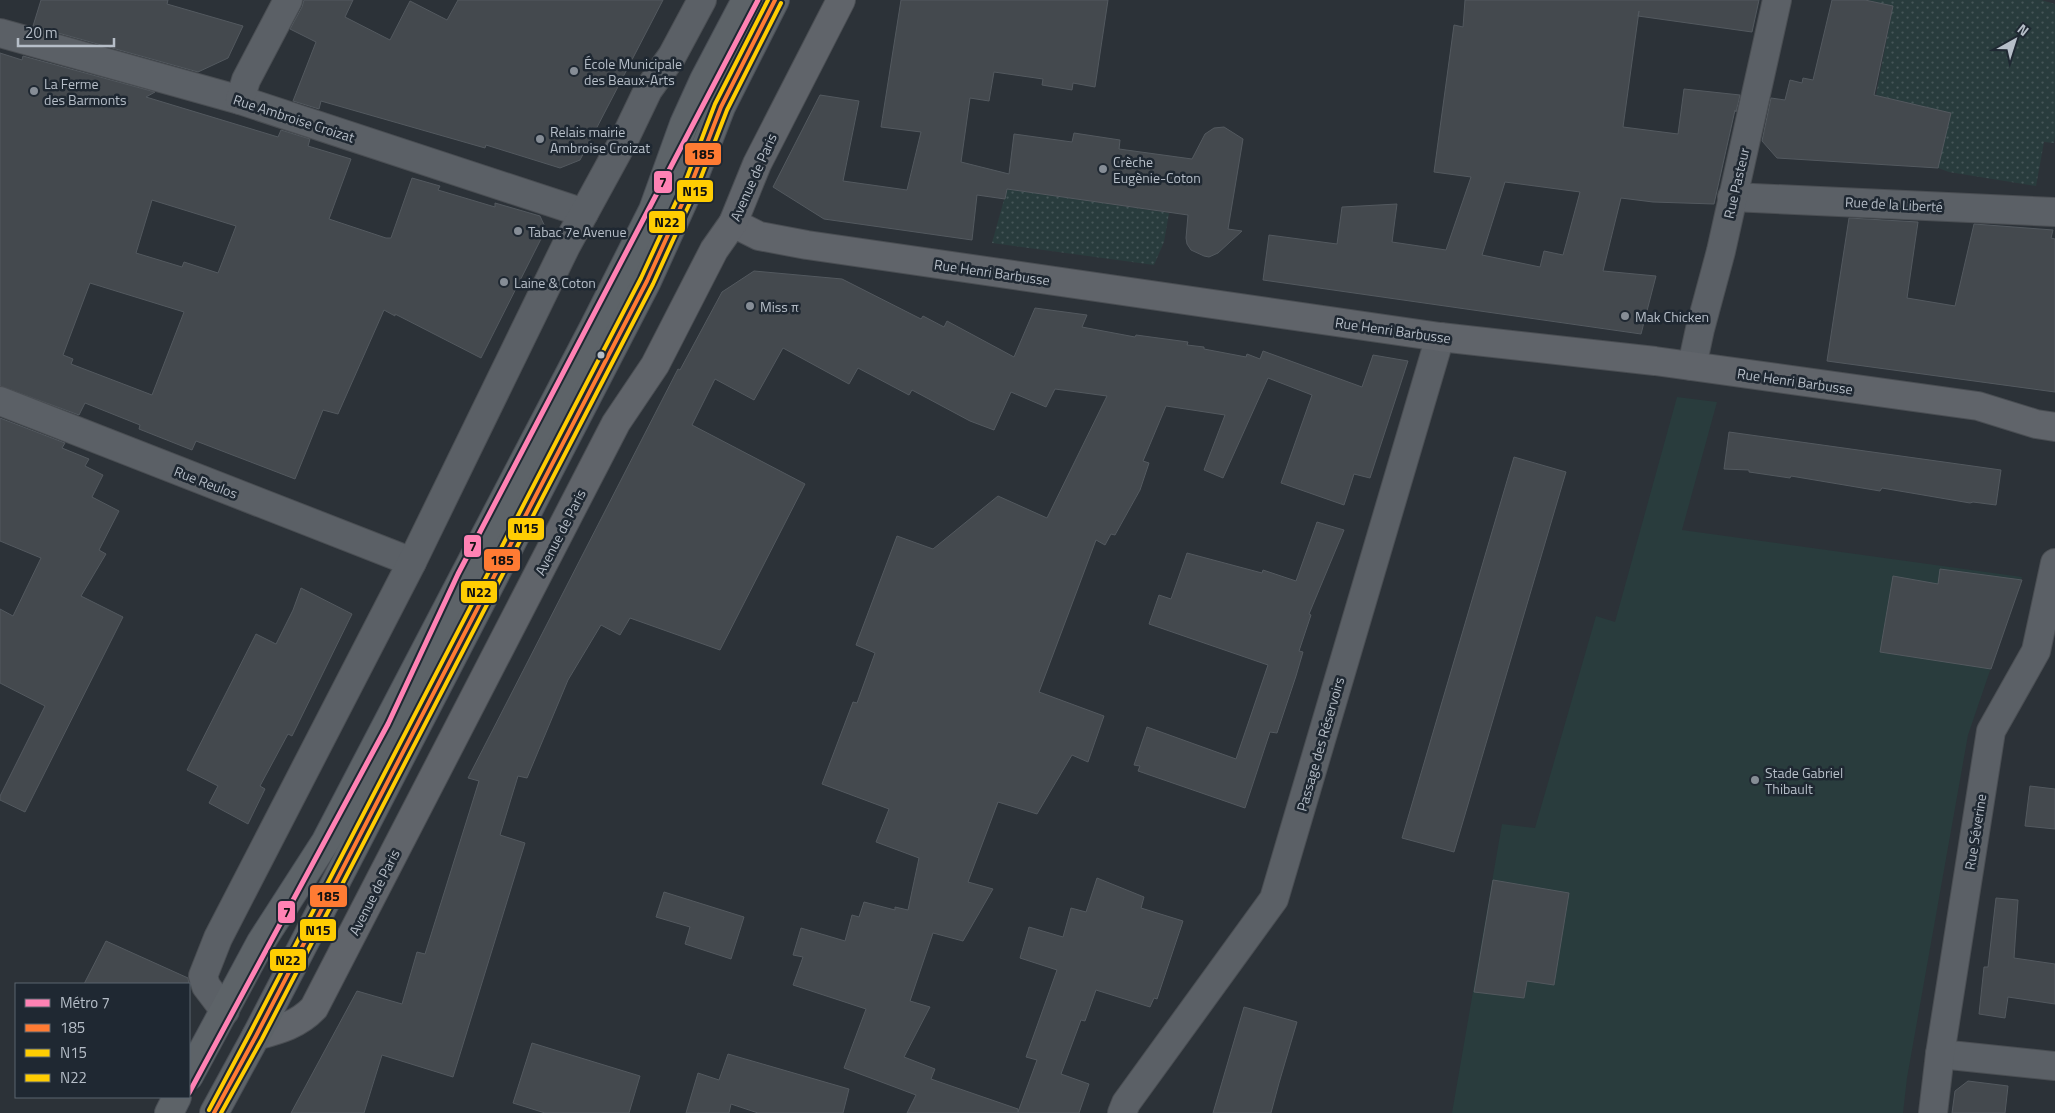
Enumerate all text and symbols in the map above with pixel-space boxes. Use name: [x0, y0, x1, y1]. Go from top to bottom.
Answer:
scale bar: [18, 15, 114, 47]
north arrow: [1990, 15, 2040, 65]
text: N: [2013, 18, 2034, 41]
text: 20 m: [25, 21, 58, 44]
place label: École Municipale des Beaux-Arts: [584, 53, 682, 90]
marker: École Municipale des Beaux-Arts: [568, 65, 580, 77]
place label: La Ferme des Barmonts: [44, 73, 127, 110]
marker: La Ferme des Barmonts: [28, 85, 40, 97]
street label: Rue Ambroise Croizat: [231, 88, 357, 148]
place label: Relais mairie Ambroise Croizat: [550, 121, 650, 158]
street label: Avenue de Paris: [724, 130, 782, 224]
marker: Relais mairie Ambroise Croizat: [534, 133, 546, 145]
line badge: 185: [684, 142, 722, 166]
text: 185: [691, 143, 715, 164]
street label: Rue Pasteur: [1718, 145, 1754, 221]
place label: Crèche Eugènie-Coton: [1113, 151, 1201, 188]
marker: Crèche Eugènie-Coton: [1097, 163, 1109, 175]
line badge: 7: [653, 170, 673, 194]
text: 7: [659, 171, 667, 192]
line badge: N15: [676, 179, 714, 203]
text: N15: [682, 180, 708, 201]
street label: Rue de la Liberté: [1844, 191, 1944, 217]
line badge: N22: [648, 210, 686, 234]
text: N22: [654, 211, 680, 232]
place label: Tabac 7e Avenue: [528, 221, 626, 242]
marker: Tabac 7e Avenue: [512, 225, 524, 237]
street label: Rue Henri Barbusse: [933, 253, 1051, 291]
place label: Laine & Coton: [514, 272, 596, 293]
marker: Laine & Coton: [498, 276, 510, 288]
place label: Miss π: [760, 296, 799, 317]
marker: Miss π: [744, 300, 756, 312]
place label: Mak Chicken: [1635, 306, 1709, 327]
marker: Mak Chicken: [1619, 310, 1631, 322]
street label: Rue Henri Barbusse: [1334, 311, 1452, 349]
unlabelled marker: [596, 350, 606, 360]
street label: Rue Henri Barbusse: [1736, 362, 1854, 400]
street label: Rue Reulos: [171, 460, 241, 504]
street label: Avenue de Paris: [529, 485, 591, 579]
line badge: N15: [507, 517, 545, 541]
text: N15: [513, 517, 539, 538]
line badge: 7: [463, 534, 482, 558]
text: 7: [469, 535, 477, 556]
line badge: 185: [483, 548, 521, 572]
text: 185: [490, 549, 514, 570]
line badge: N22: [460, 580, 498, 604]
text: N22: [466, 581, 492, 602]
street label: Passage des Réservoirs: [1291, 674, 1349, 814]
place label: Stade Gabriel Thibault: [1765, 762, 1843, 799]
marker: Stade Gabriel Thibault: [1749, 774, 1761, 786]
street label: Rue Séverine: [1959, 792, 1991, 872]
street label: Avenue de Paris: [343, 845, 405, 939]
line badge: 185: [309, 884, 348, 908]
text: 185: [316, 885, 340, 906]
line badge: 7: [277, 900, 296, 924]
text: 7: [283, 901, 291, 922]
line badge: N15: [299, 918, 337, 942]
text: N15: [305, 919, 331, 940]
line badge: N22: [269, 948, 307, 972]
text: N22: [275, 949, 301, 970]
legend: [15, 983, 190, 1098]
text: Métro 7: [60, 991, 110, 1014]
text: 185: [60, 1016, 85, 1039]
text: N15: [60, 1041, 87, 1064]
text: N22: [60, 1066, 87, 1089]

